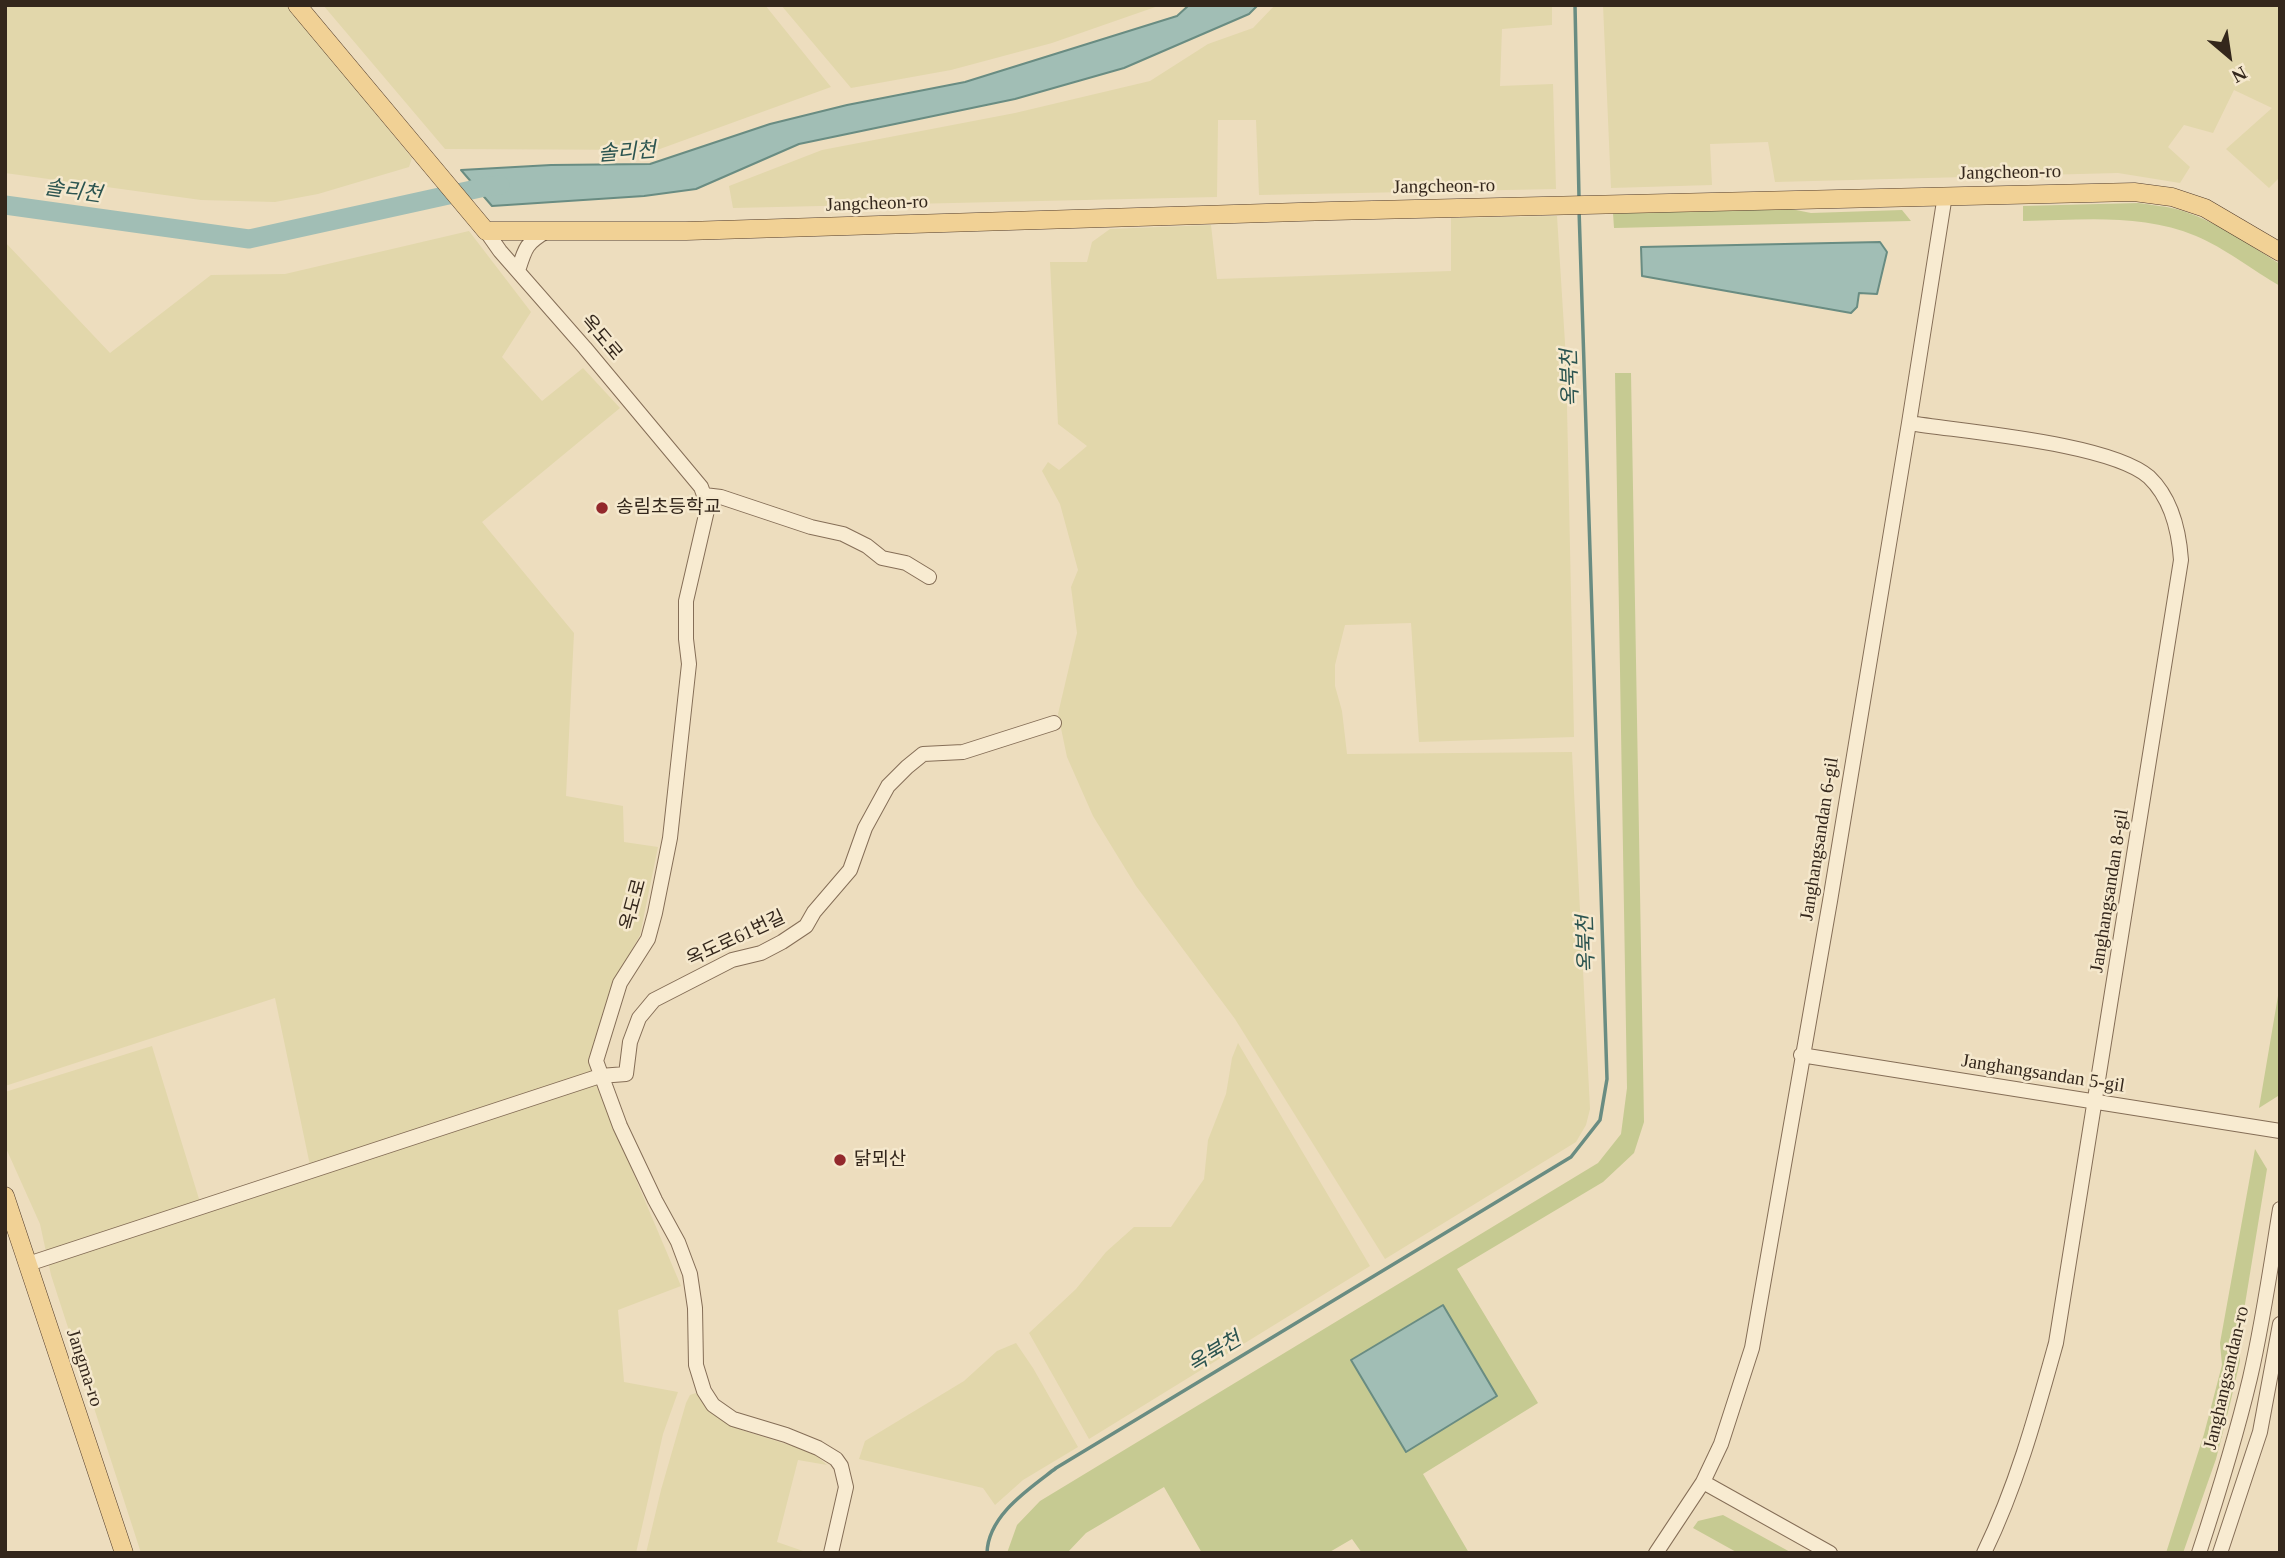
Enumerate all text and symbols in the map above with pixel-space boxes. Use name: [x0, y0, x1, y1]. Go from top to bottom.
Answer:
north arrow: [2194, 21, 2264, 91]
text: N: [2228, 62, 2251, 87]
water label: 솔리천: [597, 138, 657, 168]
street label: Jangcheon-ro: [1959, 161, 2061, 185]
water label: 솔리천: [43, 175, 103, 209]
street label: Jangcheon-ro: [1393, 175, 1495, 199]
street label: Jangcheon-ro: [825, 191, 929, 217]
street label: 옥도로: [575, 311, 627, 365]
water label: 옥북천: [1557, 349, 1585, 407]
place label: 송림초등학교: [616, 497, 721, 519]
marker: 송림초등학교: [594, 500, 610, 516]
street label: Janghangsandan 6-gil: [1796, 756, 1844, 922]
street label: Janghangsandan 8-gil: [2086, 808, 2134, 974]
street label: 옥도로: [616, 877, 652, 933]
street label: 옥도로61번길: [683, 906, 789, 972]
water label: 옥북천: [1573, 915, 1601, 973]
street label: Janghangsandan 5-gil: [1960, 1050, 2126, 1098]
place label: 닭뫼산: [854, 1149, 906, 1171]
marker: 닭뫼산: [832, 1152, 848, 1168]
street label: Janghangsandan-ro: [2199, 1304, 2255, 1452]
street label: Jangma-ro: [61, 1326, 107, 1410]
water label: 옥북천: [1184, 1327, 1246, 1379]

